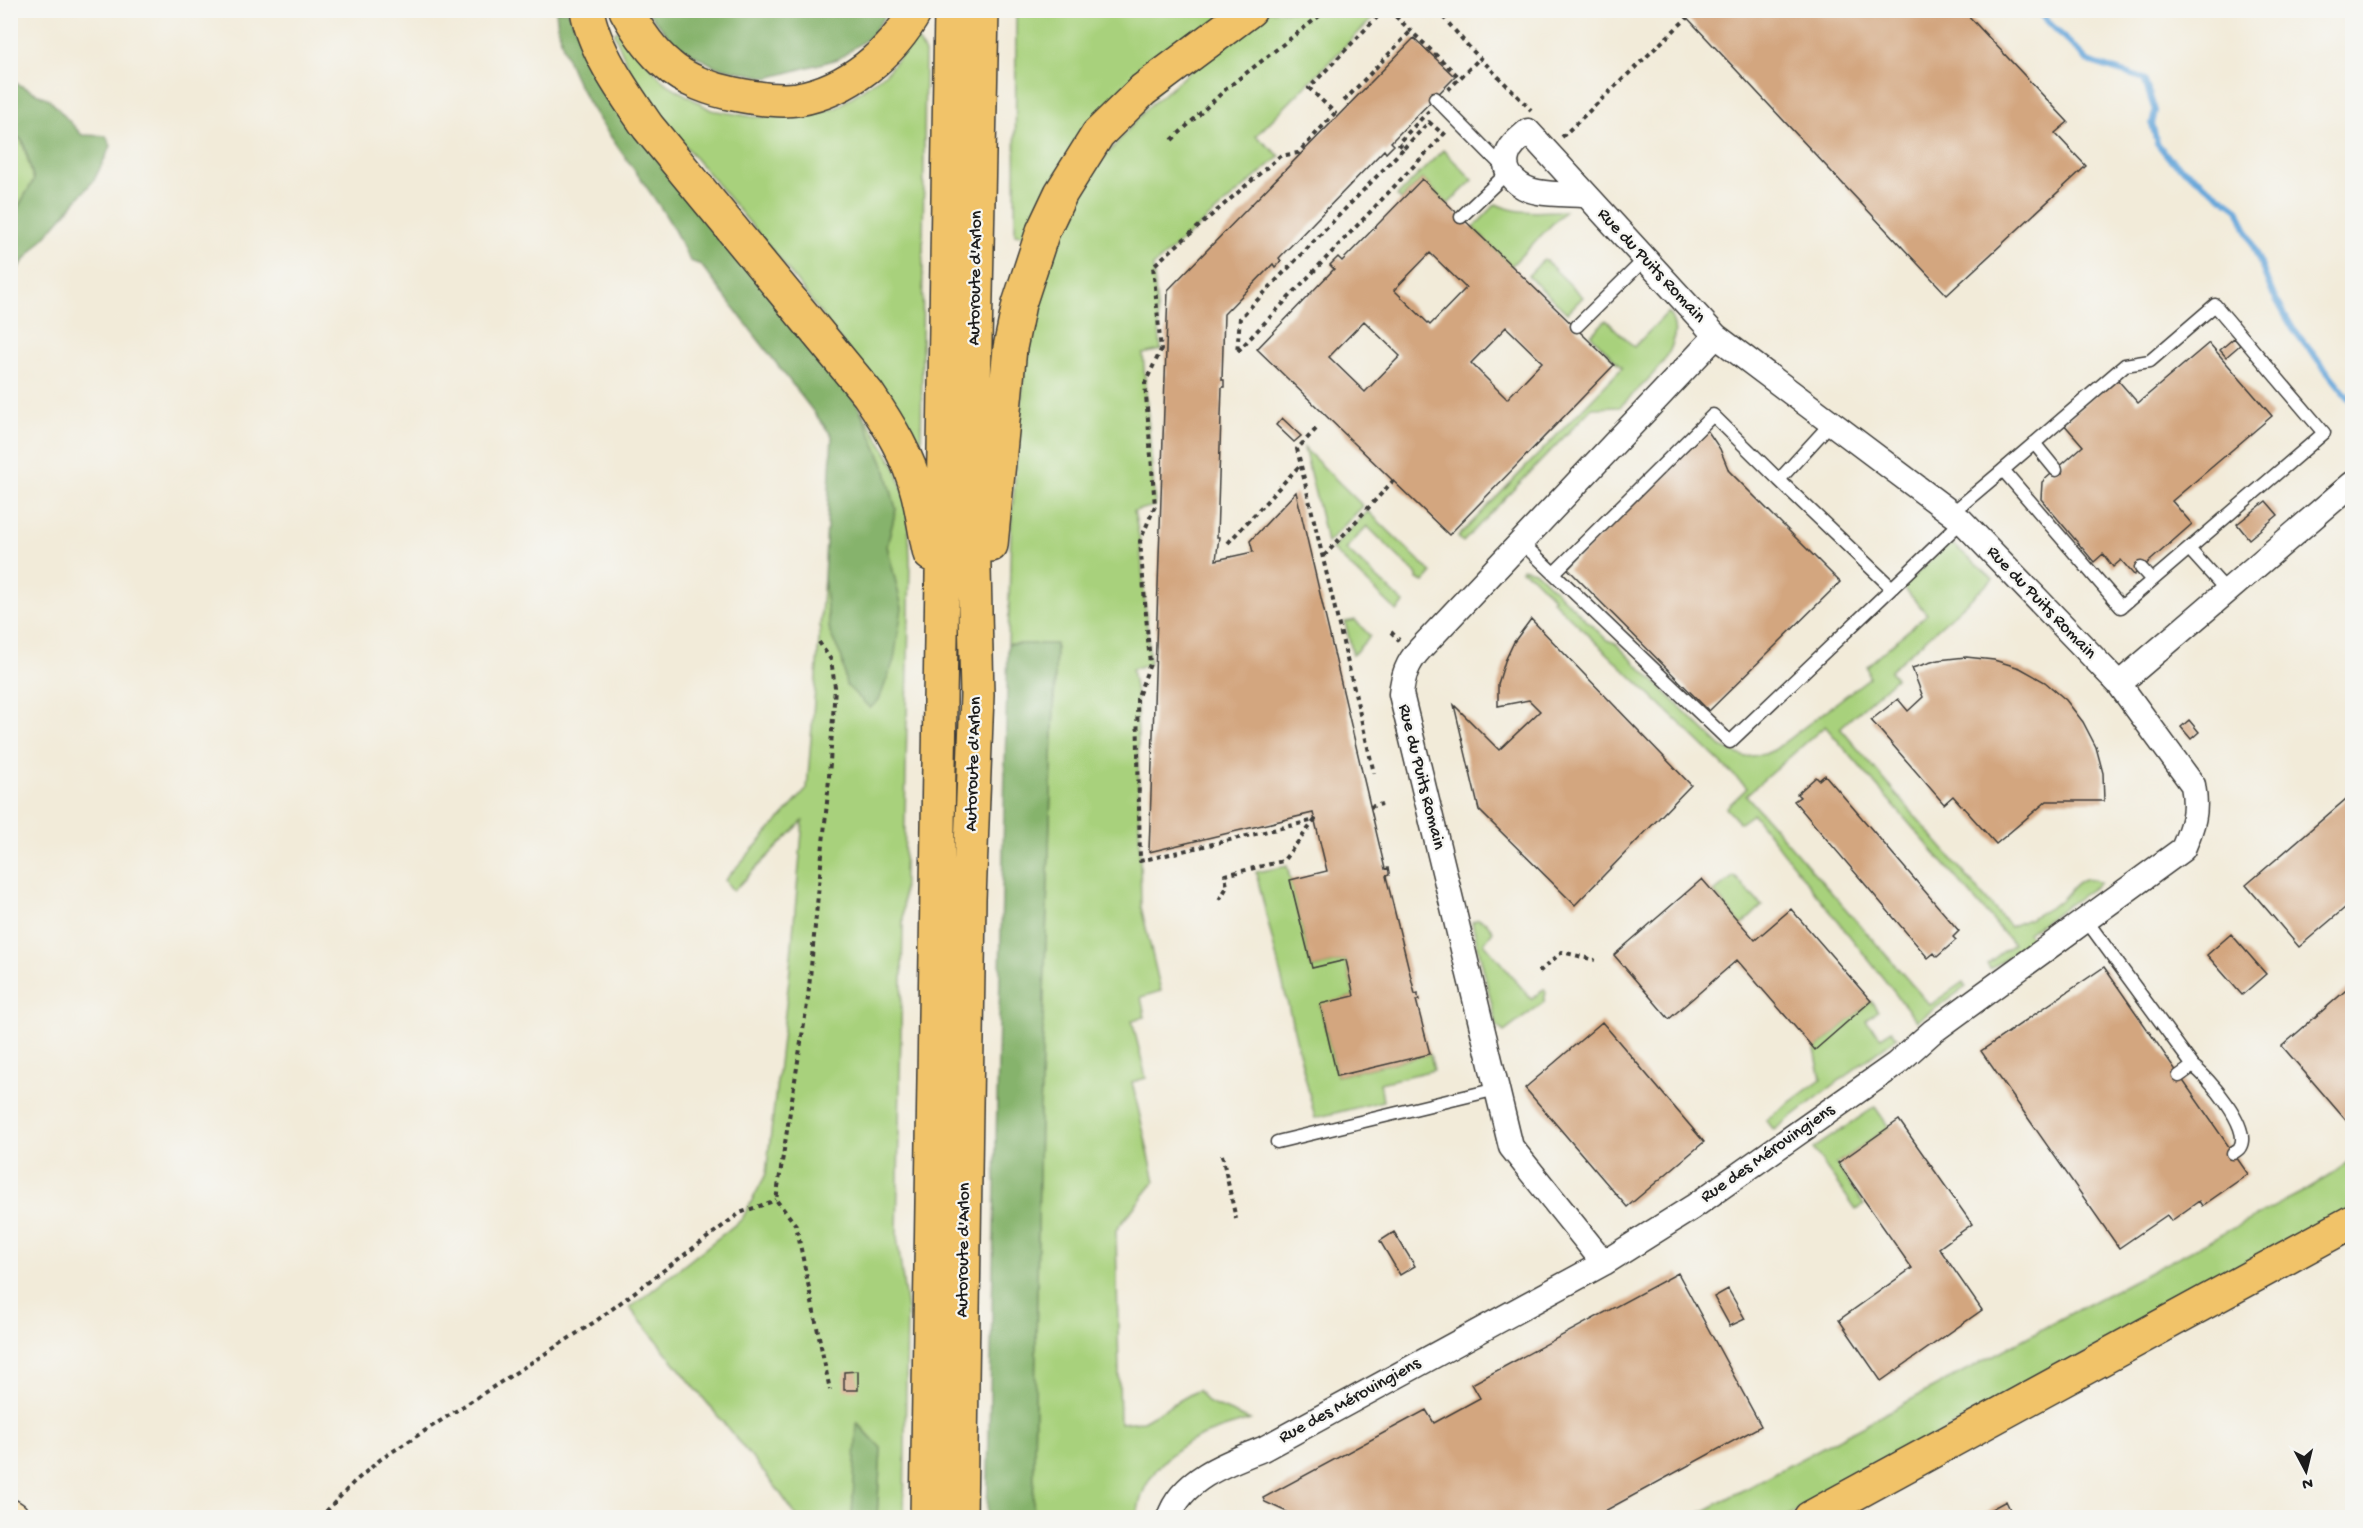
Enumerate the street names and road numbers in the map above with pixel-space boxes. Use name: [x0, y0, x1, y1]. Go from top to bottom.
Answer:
street label: Rue du Puits Romain: [1592, 204, 1710, 328]
street label: Autoroute d'Arlon: [964, 210, 988, 346]
street label: Rue du Puits Romain: [1982, 542, 2101, 664]
street label: Autoroute d'Arlon: [961, 696, 987, 832]
street label: Rue du Puits Romain: [1393, 702, 1449, 852]
street label: Rue des Mérovingiens: [1697, 1099, 1840, 1208]
street label: Autoroute d'Arlon: [952, 1182, 976, 1318]
street label: Rue des Mérovingiens: [1276, 1353, 1426, 1449]

